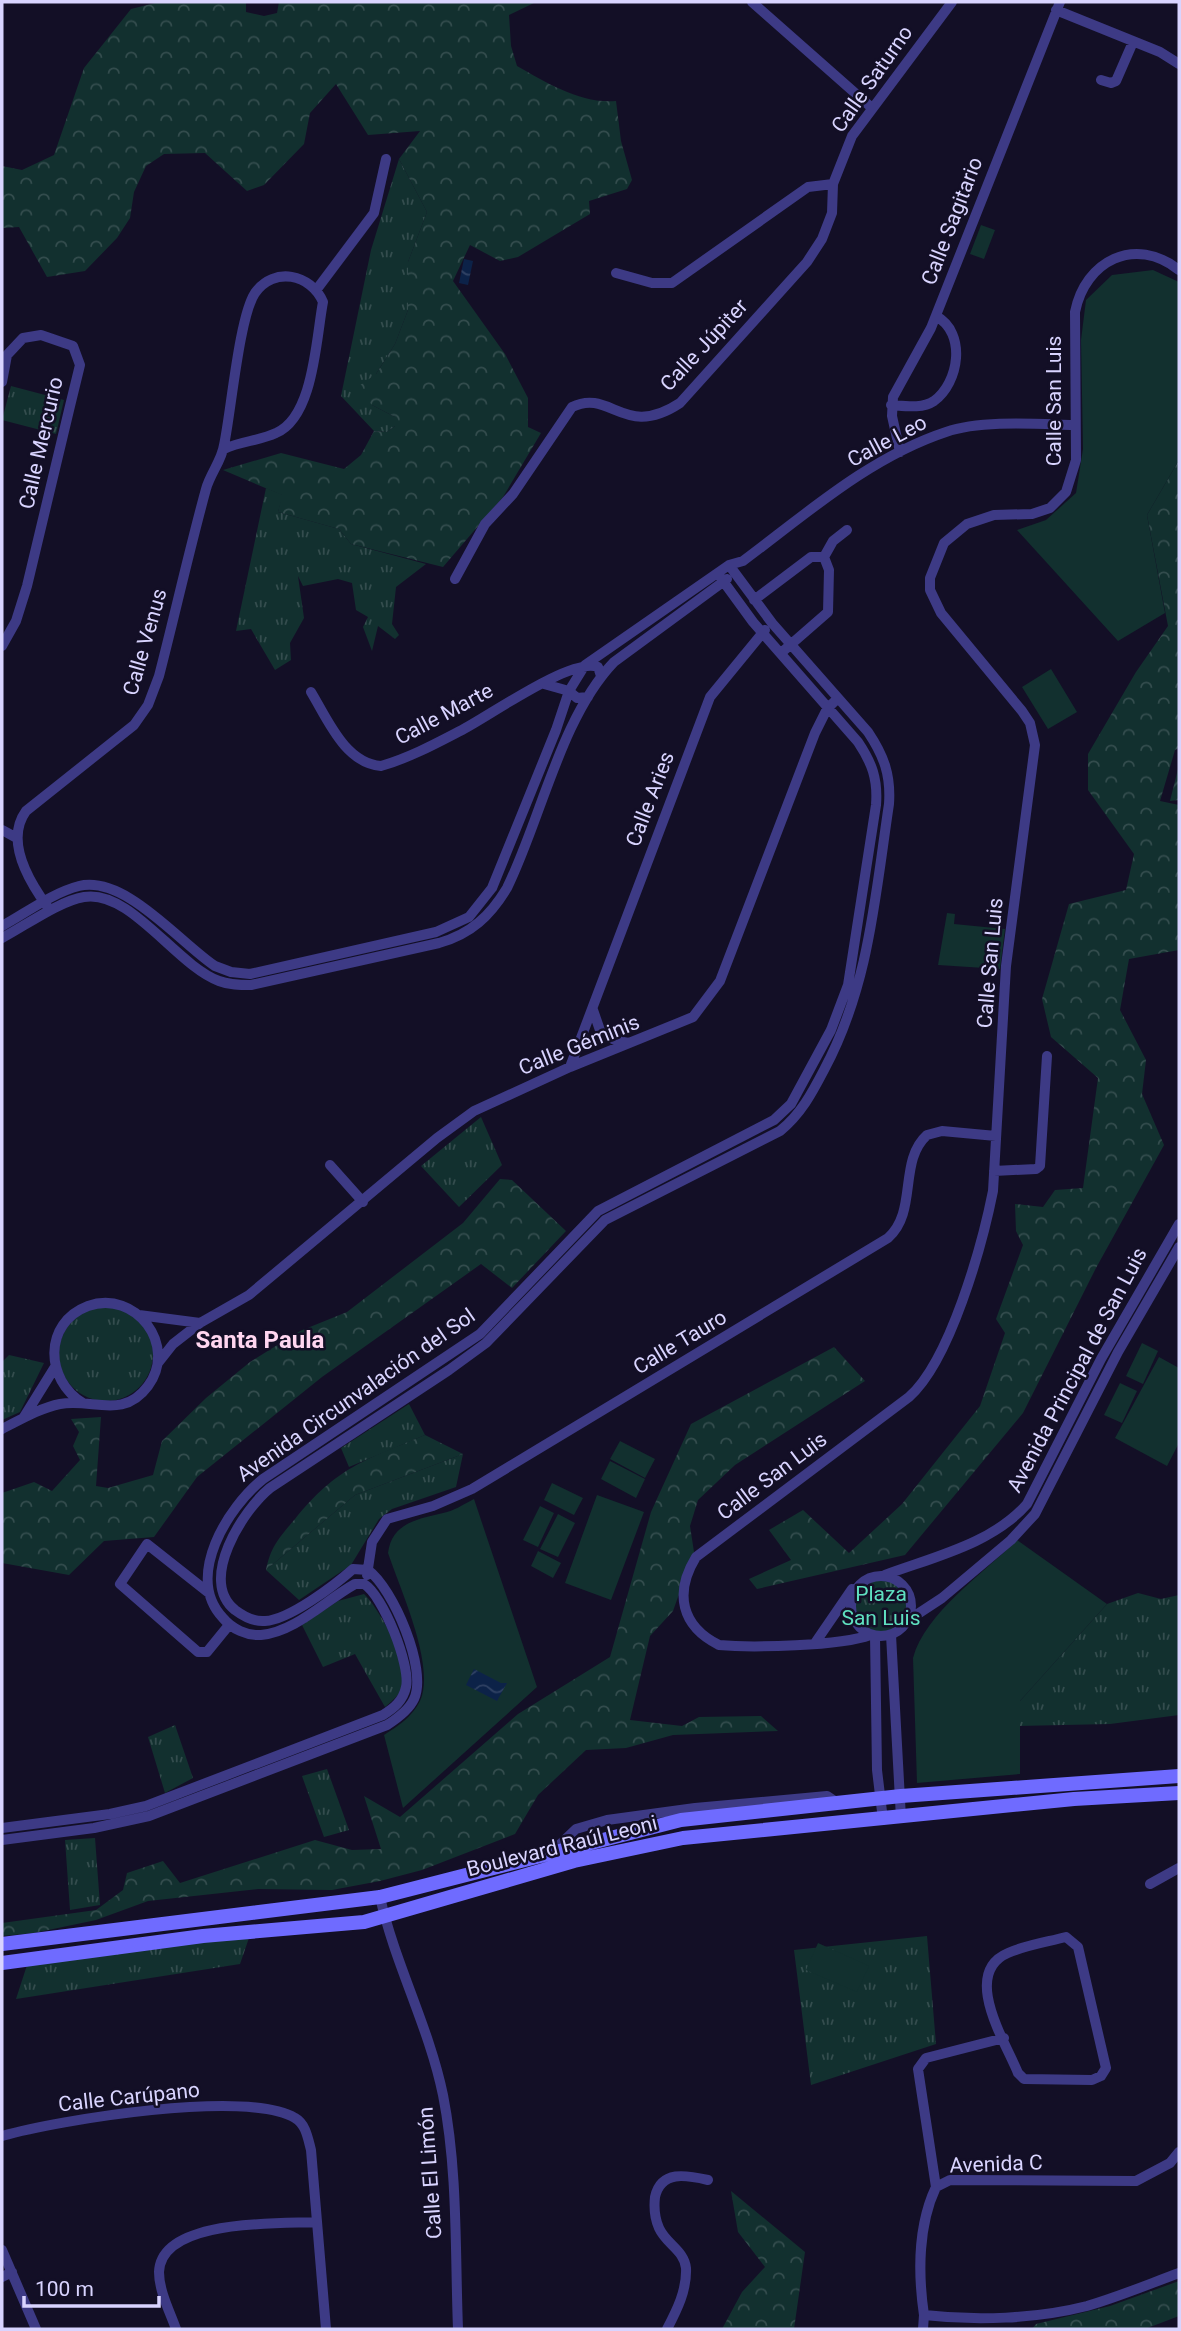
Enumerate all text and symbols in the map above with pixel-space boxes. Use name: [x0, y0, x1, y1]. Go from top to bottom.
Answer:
street label: Calle Saturno: [826, 21, 918, 137]
street label: Calle Sagitario: [917, 154, 987, 288]
street label: Calle Júpiter: [655, 294, 753, 396]
street label: Calle San Luis: [1042, 336, 1066, 466]
street label: Calle Mercurio: [14, 375, 68, 511]
street label: Calle Leo: [843, 410, 931, 472]
street label: Calle Venus: [118, 586, 172, 698]
street label: Calle Marte: [391, 678, 497, 750]
street label: Calle Aries: [621, 748, 679, 850]
street label: Calle San Luis: [972, 897, 1008, 1029]
street label: Calle Géminis: [515, 1010, 643, 1080]
street label: Avenida Principal de San Luis: [1002, 1244, 1152, 1496]
street label: Avenida Circunvalación del Sol: [232, 1303, 480, 1487]
street label: Calle Tauro: [629, 1305, 731, 1379]
district label: Santa Paula: [196, 1326, 325, 1354]
street label: Calle San Luis: [713, 1427, 831, 1525]
park label: Plaza San Luis: [841, 1582, 921, 1630]
street label: Boulevard Raúl Leoni: [464, 1811, 660, 1881]
street label: Calle Carúpano: [57, 2078, 201, 2116]
street label: Calle El Limón: [413, 2106, 447, 2240]
street label: Avenida C: [949, 2150, 1043, 2178]
scale bar: [24, 2264, 159, 2308]
text: 100 m: [35, 2277, 94, 2301]

